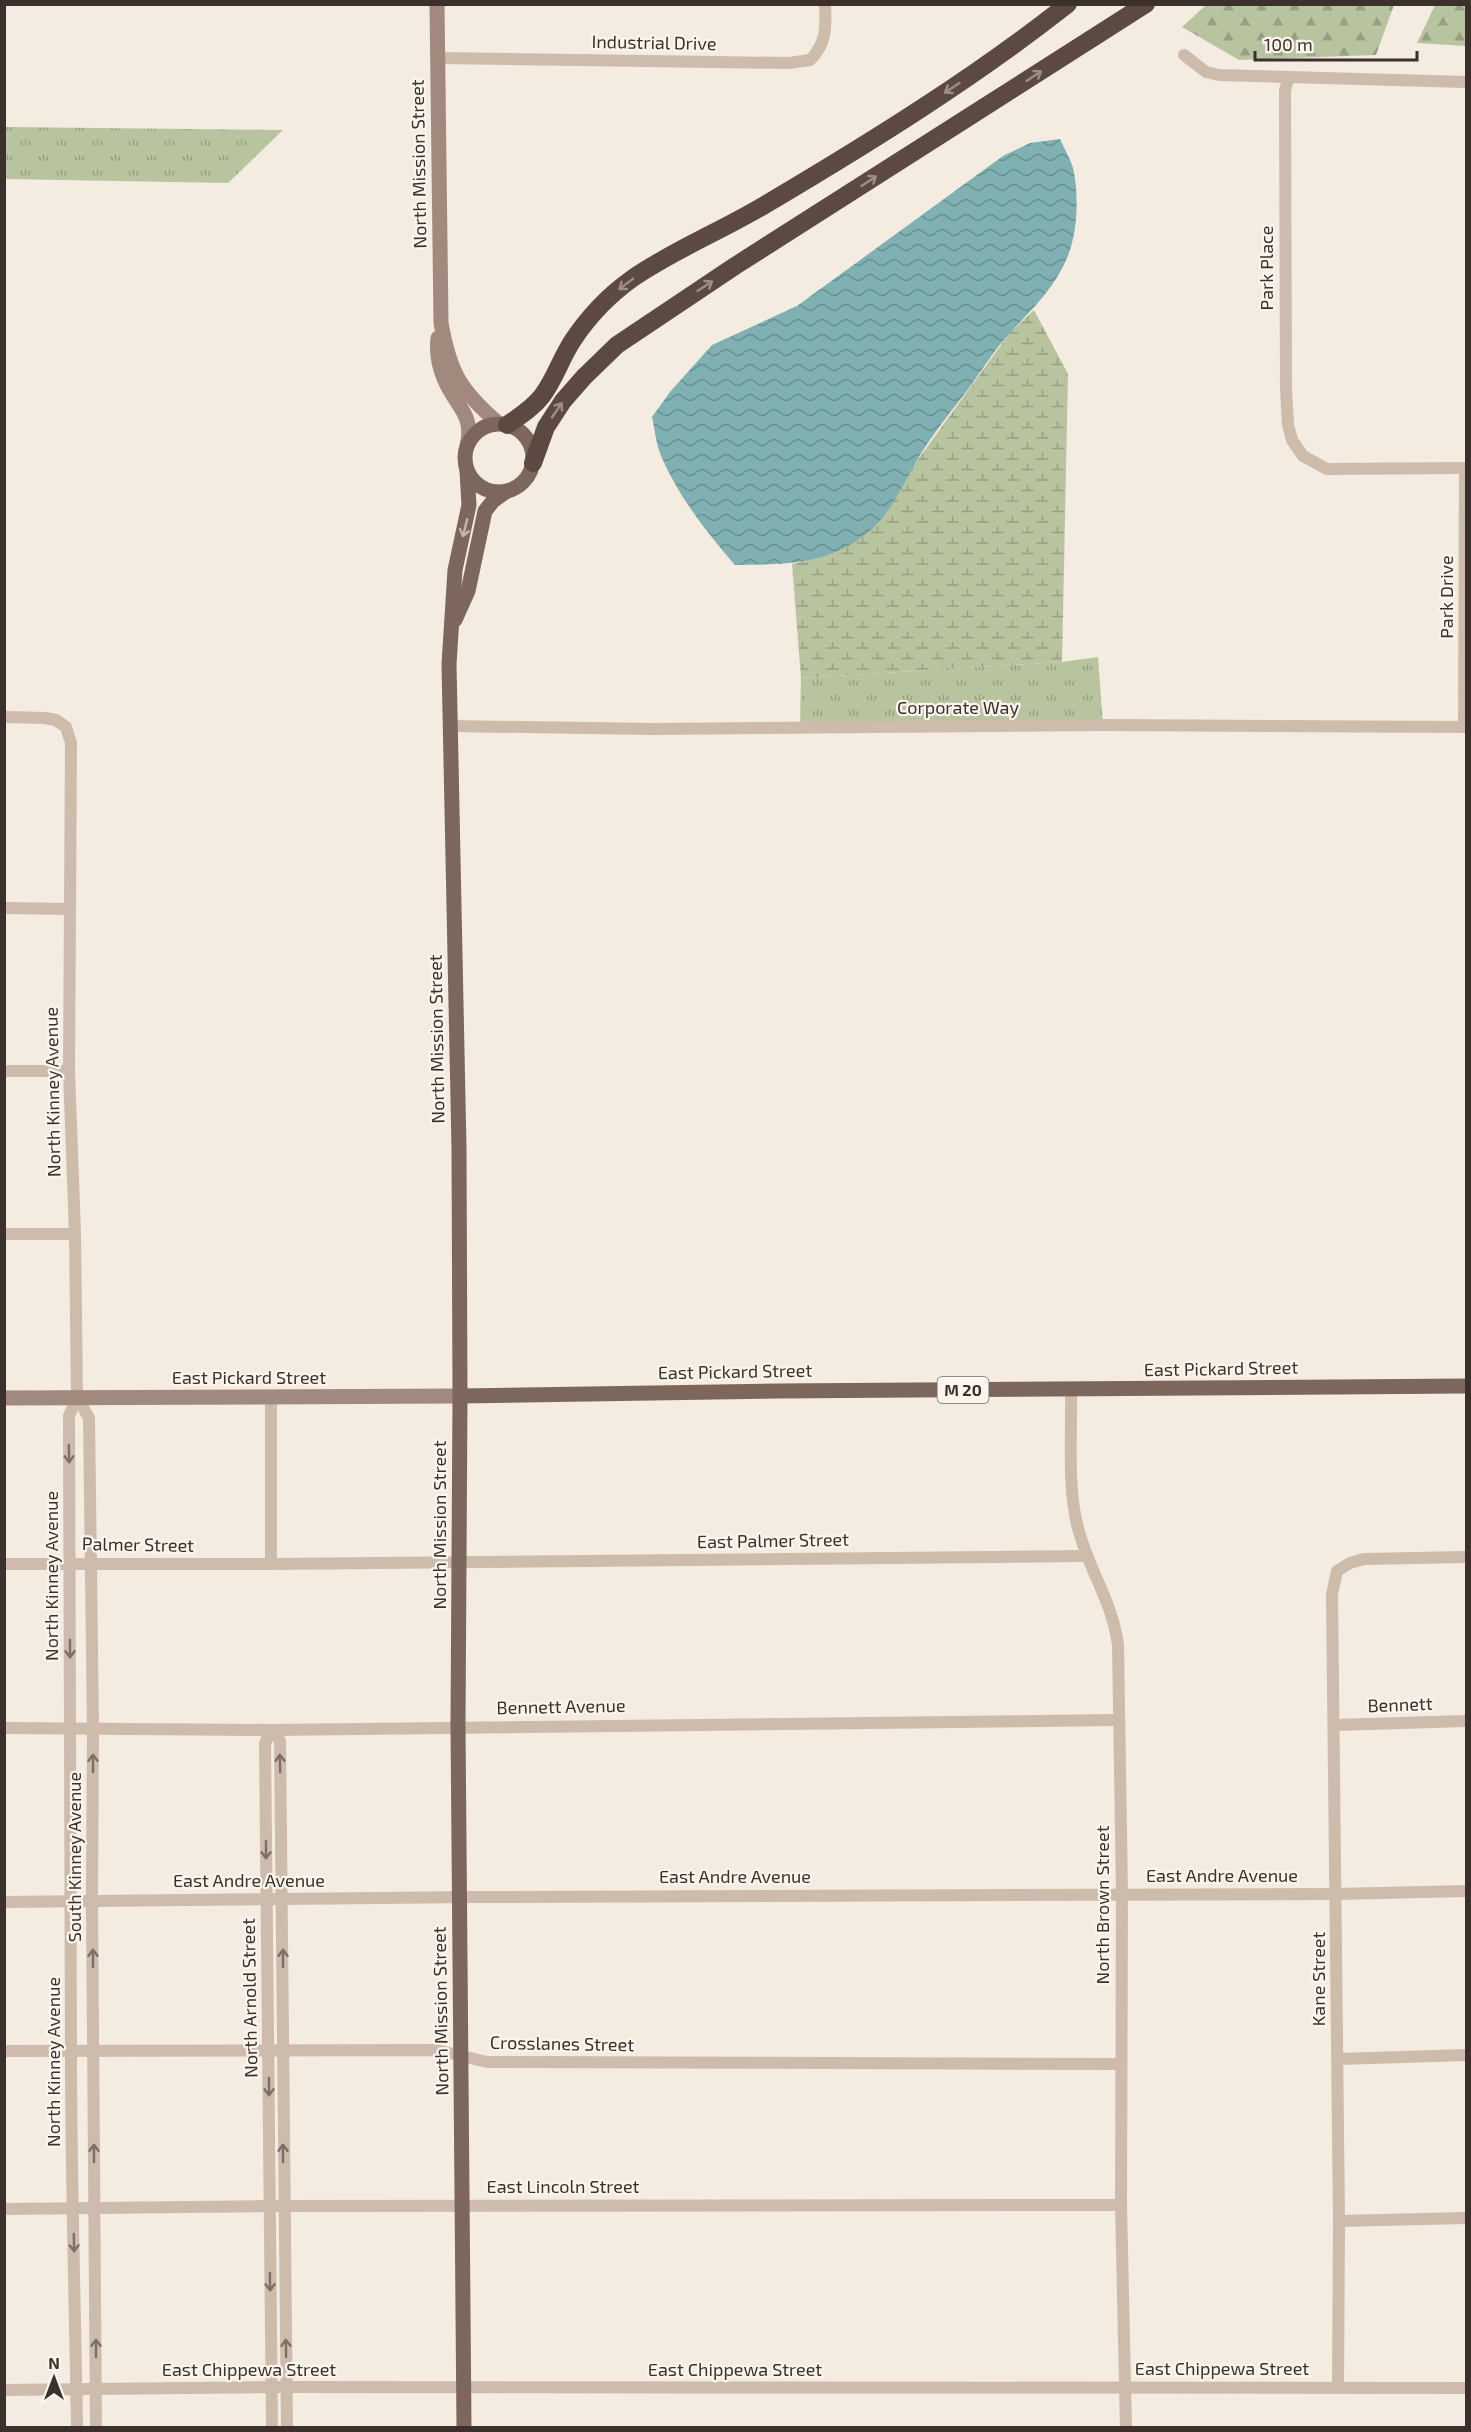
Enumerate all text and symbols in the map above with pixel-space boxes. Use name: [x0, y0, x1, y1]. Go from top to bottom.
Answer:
scale bar: [1255, 24, 1417, 62]
street label: Industrial Drive: [591, 30, 717, 54]
text: 100 m: [1264, 33, 1313, 55]
one-way arrow: [1025, 70, 1042, 82]
street label: North Mission Street: [406, 79, 430, 249]
one-way arrow: [944, 82, 961, 94]
one-way arrow: [860, 175, 877, 187]
street label: Park Place: [1255, 226, 1277, 310]
one-way arrow: [618, 278, 634, 290]
one-way arrow: [696, 280, 713, 292]
one-way arrow: [551, 403, 563, 419]
one-way arrow: [458, 519, 470, 538]
street label: Park Drive: [1435, 555, 1457, 639]
street label: Corporate Way: [897, 696, 1019, 718]
street label: North Mission Street: [424, 954, 448, 1124]
street label: North Kinney Avenue: [40, 1007, 64, 1177]
street label: East Pickard Street: [1144, 1356, 1298, 1380]
street label: East Pickard Street: [658, 1359, 812, 1383]
street label: East Pickard Street: [172, 1366, 326, 1388]
road number: M 20: [938, 1377, 988, 1403]
street label: North Mission Street: [428, 1440, 450, 1610]
one-way arrow: [63, 1444, 75, 1464]
street label: North Kinney Avenue: [40, 1491, 62, 1661]
street label: East Palmer Street: [697, 1528, 849, 1552]
street label: Palmer Street: [82, 1532, 194, 1556]
one-way arrow: [64, 1639, 76, 1659]
street label: Bennett: [1367, 1692, 1433, 1716]
street label: Bennett Avenue: [496, 1694, 626, 1718]
one-way arrow: [87, 1754, 99, 1774]
one-way arrow: [274, 1754, 286, 1774]
street label: South Kinney Avenue: [63, 1772, 85, 1942]
street label: North Brown Street: [1091, 1825, 1113, 1985]
one-way arrow: [260, 1839, 272, 1859]
street label: East Andre Avenue: [1146, 1864, 1298, 1886]
street label: East Andre Avenue: [659, 1865, 811, 1887]
street label: East Andre Avenue: [173, 1869, 325, 1891]
street label: North Arnold Street: [237, 1918, 261, 2078]
street label: North Mission Street: [428, 1926, 452, 2096]
street label: Kane Street: [1307, 1932, 1329, 2026]
one-way arrow: [87, 1949, 98, 1969]
one-way arrow: [277, 1949, 289, 1969]
street label: North Kinney Avenue: [42, 1977, 64, 2147]
street label: Crosslanes Street: [490, 2031, 634, 2055]
one-way arrow: [263, 2076, 275, 2096]
one-way arrow: [88, 2144, 100, 2164]
one-way arrow: [277, 2144, 289, 2164]
street label: East Lincoln Street: [487, 2175, 640, 2197]
one-way arrow: [68, 2233, 80, 2253]
one-way arrow: [264, 2271, 276, 2291]
one-way arrow: [90, 2339, 102, 2359]
one-way arrow: [280, 2339, 292, 2359]
north arrow: [24, 2348, 84, 2408]
text: N: [48, 2353, 60, 2372]
street label: East Chippewa Street: [1135, 2357, 1309, 2379]
street label: East Chippewa Street: [162, 2358, 336, 2380]
street label: East Chippewa Street: [648, 2358, 822, 2380]

